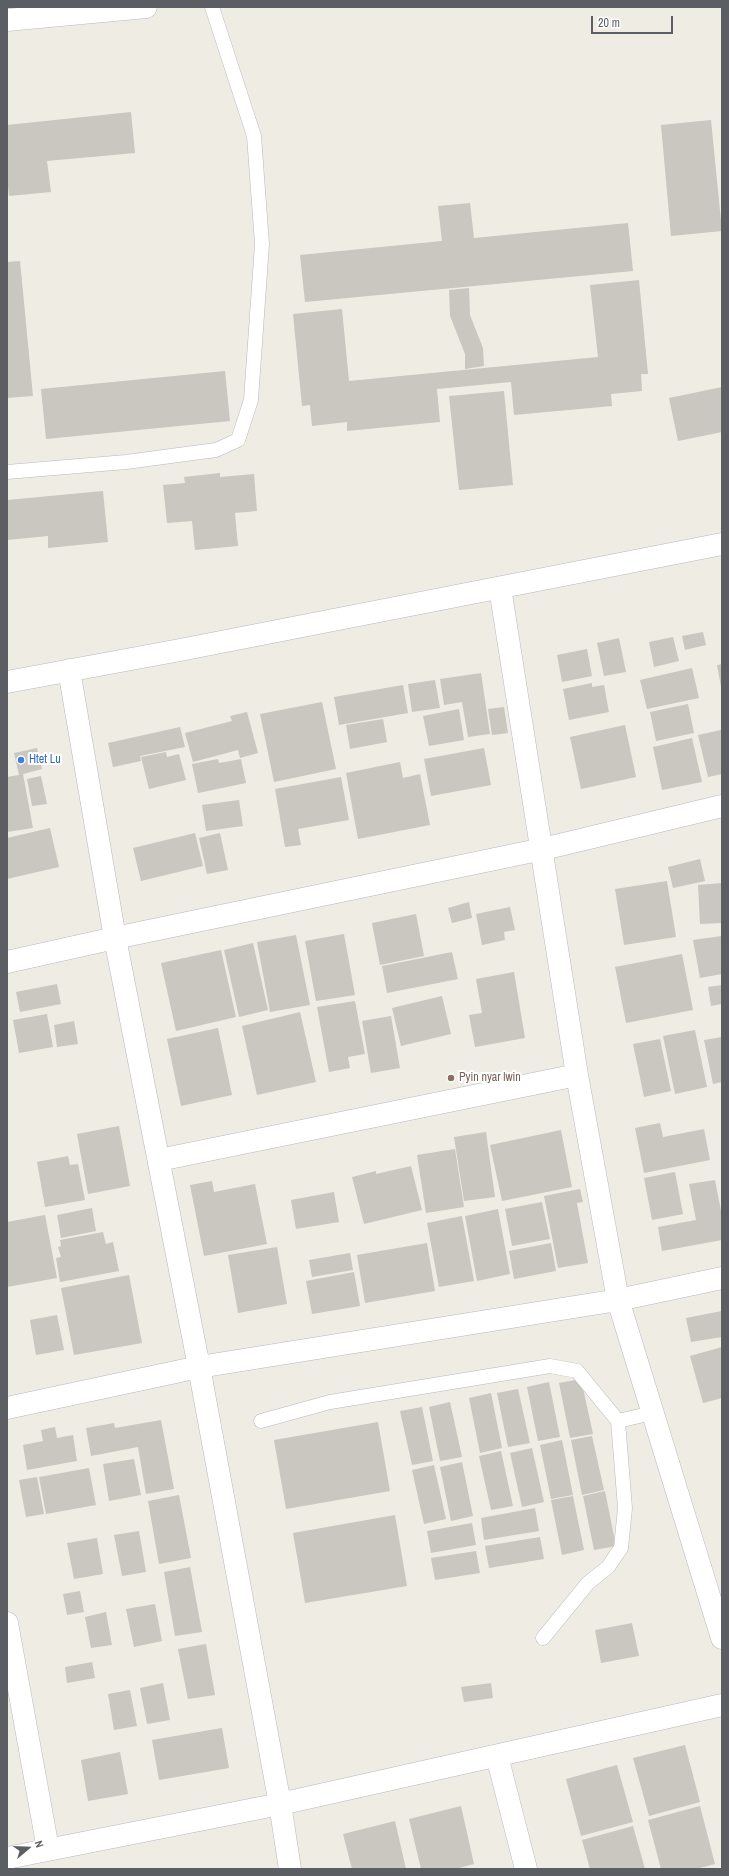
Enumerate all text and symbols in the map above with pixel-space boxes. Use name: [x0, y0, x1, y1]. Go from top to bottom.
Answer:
scale bar: [593, 8, 675, 34]
text: 20 m: [598, 15, 620, 31]
place label: Htet Lu: [29, 753, 61, 767]
marker: Htet Lu: [16, 755, 26, 765]
place label: Pyin nyar lwin: [459, 1071, 521, 1085]
marker: Pyin nyar lwin: [446, 1073, 456, 1083]
north arrow: [8, 1828, 48, 1868]
text: N: [32, 1839, 47, 1849]

